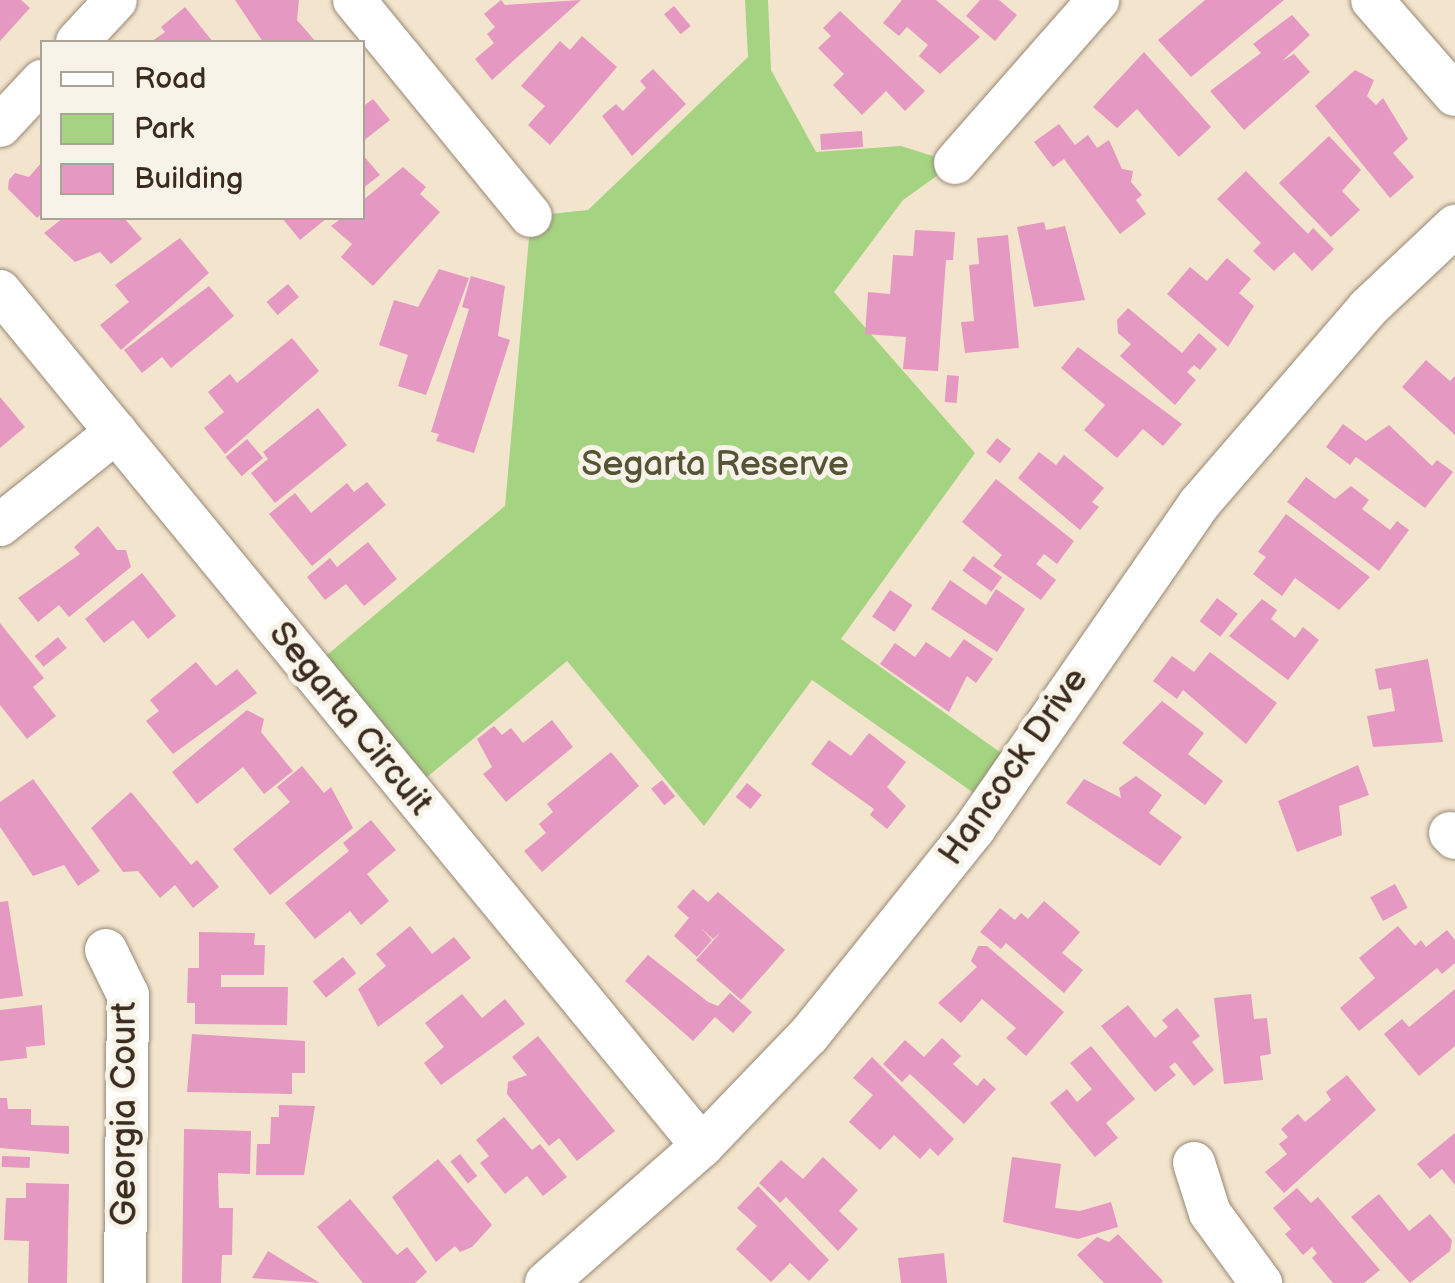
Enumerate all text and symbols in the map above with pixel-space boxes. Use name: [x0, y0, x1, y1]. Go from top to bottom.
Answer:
legend: [40, 40, 365, 220]
text: Road: [134, 61, 207, 97]
text: Park: [134, 111, 194, 147]
text: Building: [134, 161, 243, 197]
park label: Segarta Reserve: [581, 444, 849, 486]
street label: Segarta Circuit: [259, 614, 441, 824]
street label: Hancock Drive: [931, 660, 1097, 874]
street label: Georgia Court: [104, 1002, 146, 1226]

